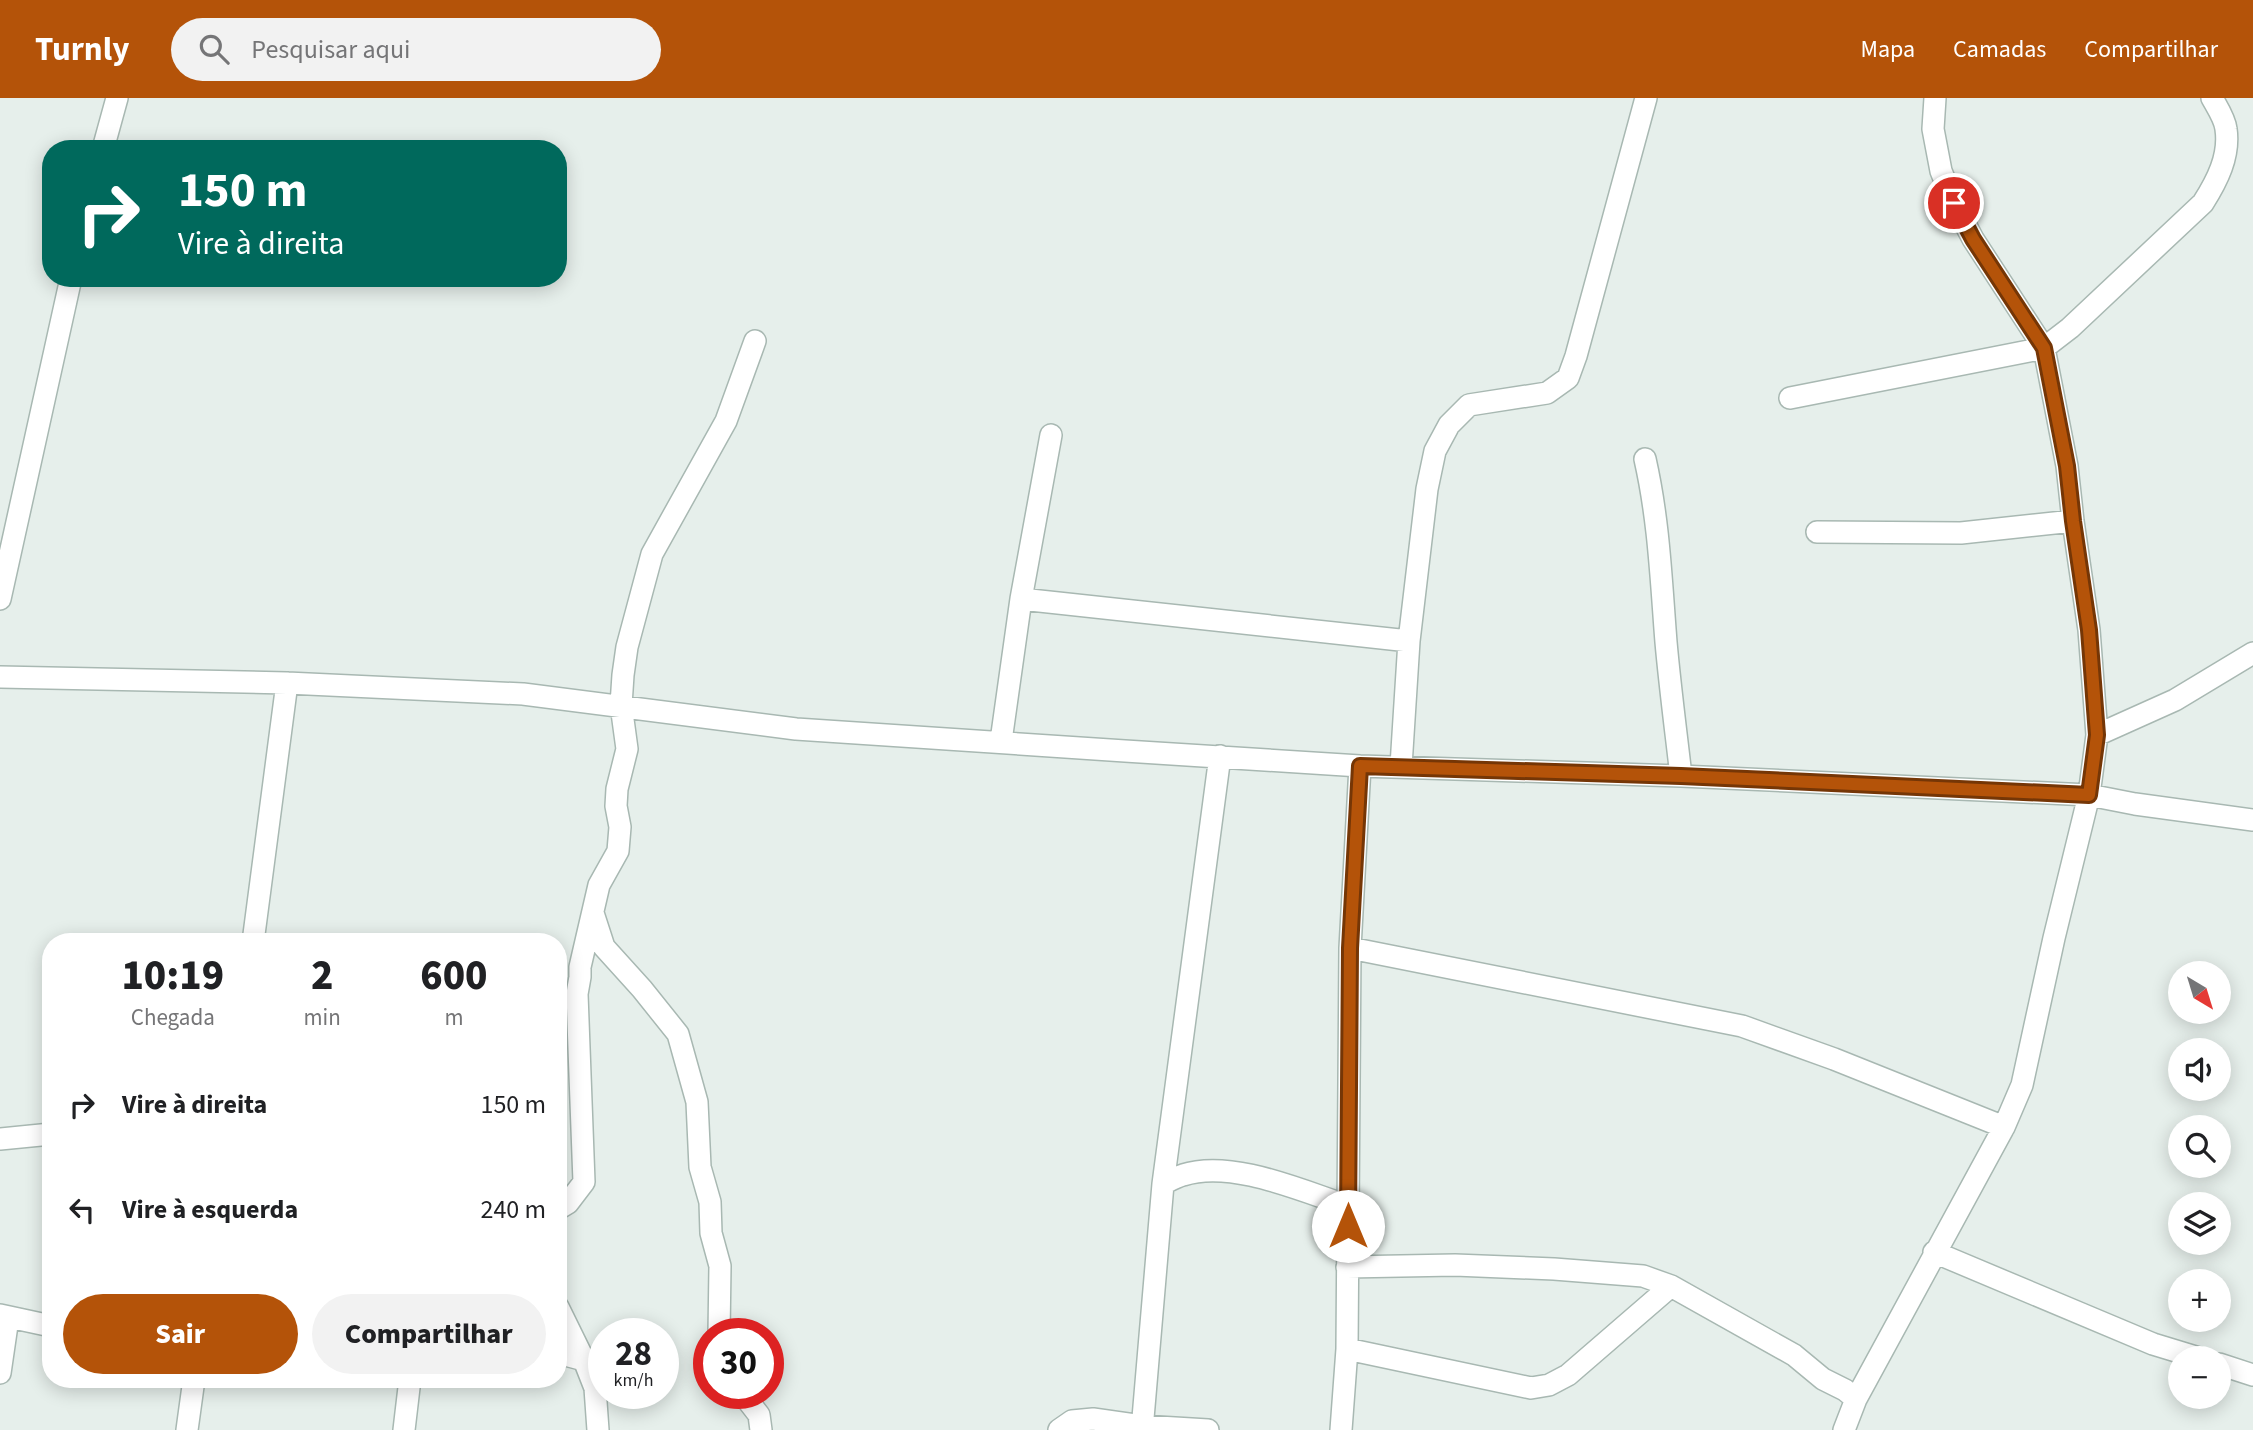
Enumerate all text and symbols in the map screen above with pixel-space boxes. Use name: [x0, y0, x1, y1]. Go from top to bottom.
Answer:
search box: [171, 18, 661, 81]
text: Turnly: [35, 26, 129, 73]
icon: search: [195, 30, 233, 68]
text: Pesquisar aqui: [251, 31, 411, 68]
text: Mapa: [1860, 32, 1915, 67]
text: Camadas: [1953, 32, 2046, 67]
text: Compartilhar: [2084, 32, 2218, 67]
text: 150 m: [178, 156, 307, 226]
icon: right: [63, 168, 154, 259]
pin: [1924, 173, 1984, 233]
icon: arrive: [1935, 184, 1973, 222]
text: Vire à direita: [178, 221, 344, 267]
text: 10:19: [121, 946, 224, 1006]
text: 2: [311, 946, 333, 1006]
text: 600: [420, 946, 488, 1006]
north arrow: [2168, 961, 2231, 1024]
map controls: [2168, 961, 2231, 1409]
text: Chegada: [131, 1001, 215, 1034]
text: min: [304, 1001, 341, 1034]
text: m: [444, 1001, 463, 1034]
button: sound: [2168, 1038, 2231, 1101]
icon: right: [63, 1086, 101, 1124]
text: Vire à direita: [122, 1086, 267, 1123]
text: 150 m: [480, 1086, 546, 1123]
button: search: [2168, 1115, 2231, 1178]
position arrow: [1311, 1189, 1385, 1263]
icon: left: [63, 1191, 101, 1229]
text: Vire à esquerda: [122, 1191, 298, 1228]
text: 240 m: [480, 1191, 546, 1228]
button: layers: [2168, 1192, 2231, 1255]
button: +: [2168, 1269, 2231, 1332]
button: Sair: [63, 1294, 298, 1374]
button: Compartilhar: [312, 1294, 546, 1374]
speed limit sign: 30: [693, 1318, 784, 1409]
text: 28: [615, 1329, 652, 1379]
button: −: [2168, 1346, 2231, 1409]
text: km/h: [614, 1368, 653, 1393]

